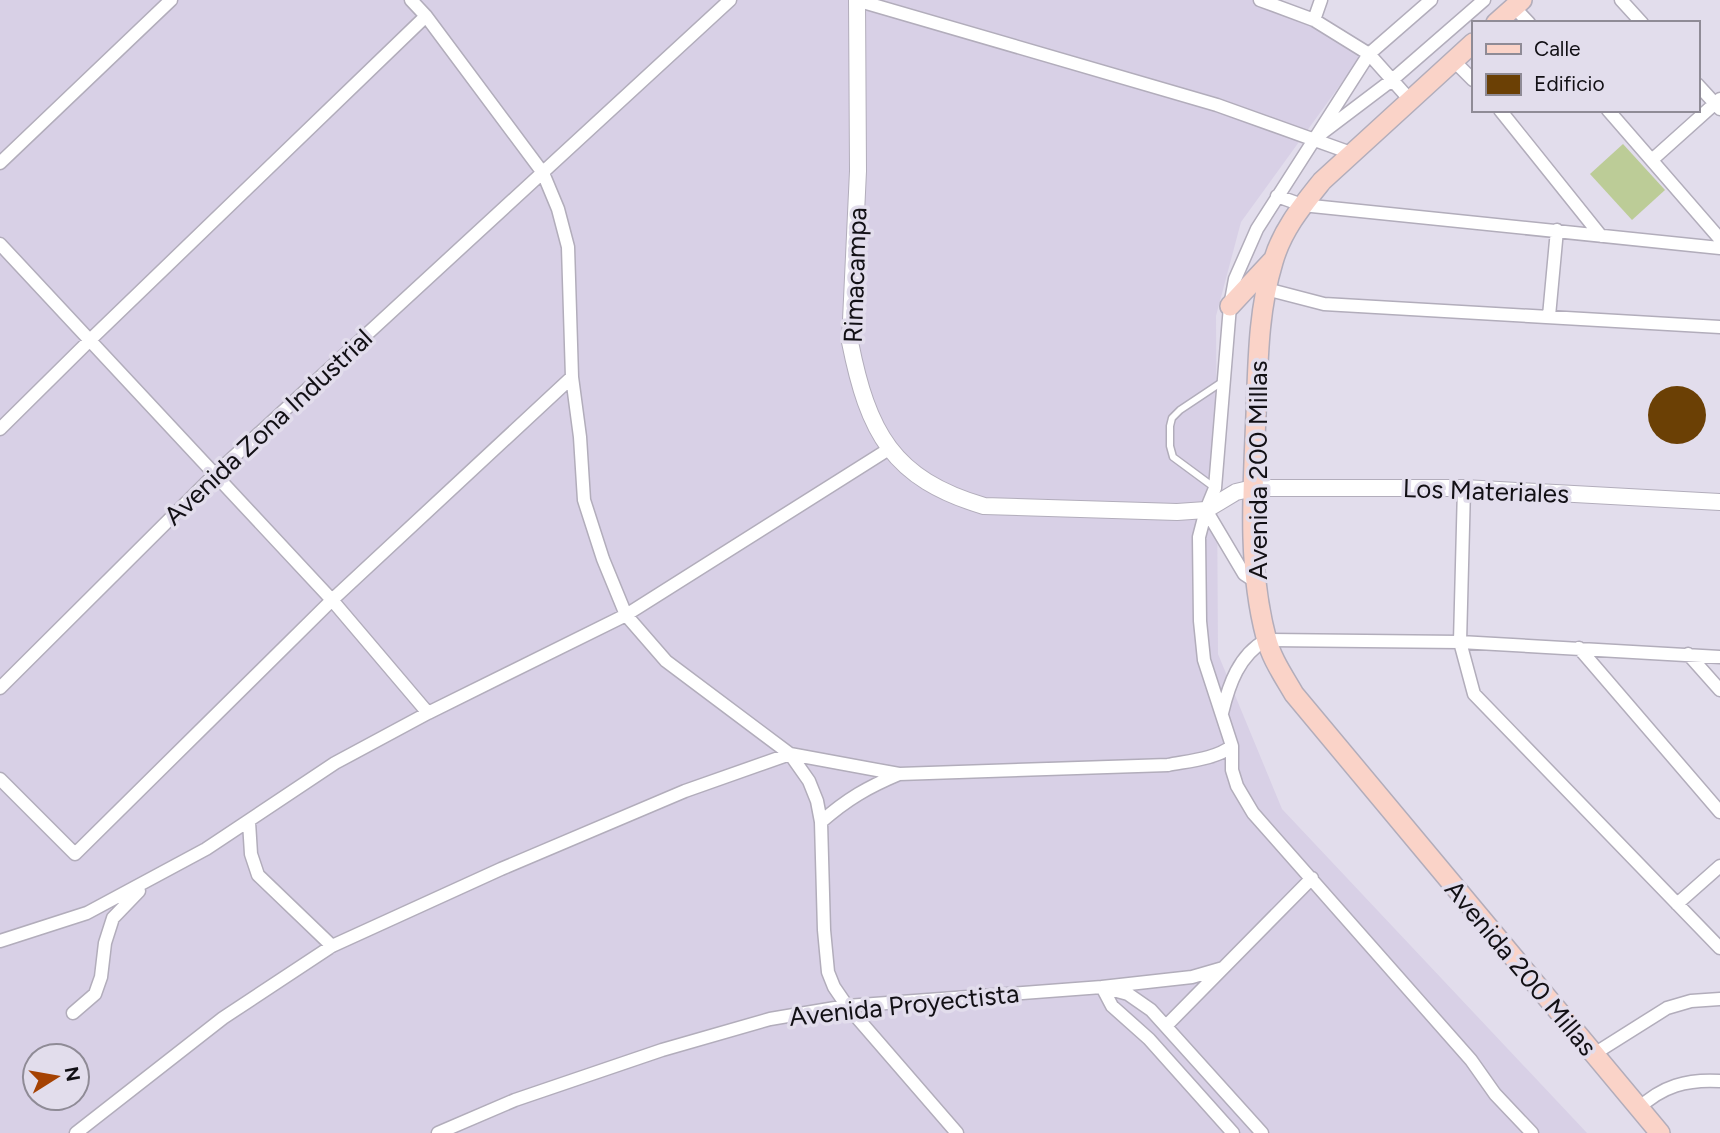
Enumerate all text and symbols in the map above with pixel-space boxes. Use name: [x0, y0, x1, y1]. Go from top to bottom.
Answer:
legend: [1472, 21, 1699, 112]
text: Calle: [1534, 36, 1581, 61]
text: Edificio: [1534, 71, 1605, 96]
street label: Rimacampa: [837, 207, 873, 343]
street label: Avenida Zona Industrial: [157, 322, 379, 532]
street label: Avenida 200 Millas: [1242, 360, 1274, 580]
street label: Los Materiales: [1402, 472, 1570, 510]
street label: Avenida 200 Millas: [1438, 874, 1604, 1062]
street label: Avenida Proyectista: [787, 977, 1021, 1033]
north arrow: [21, 1042, 91, 1112]
text: N: [60, 1064, 85, 1083]

